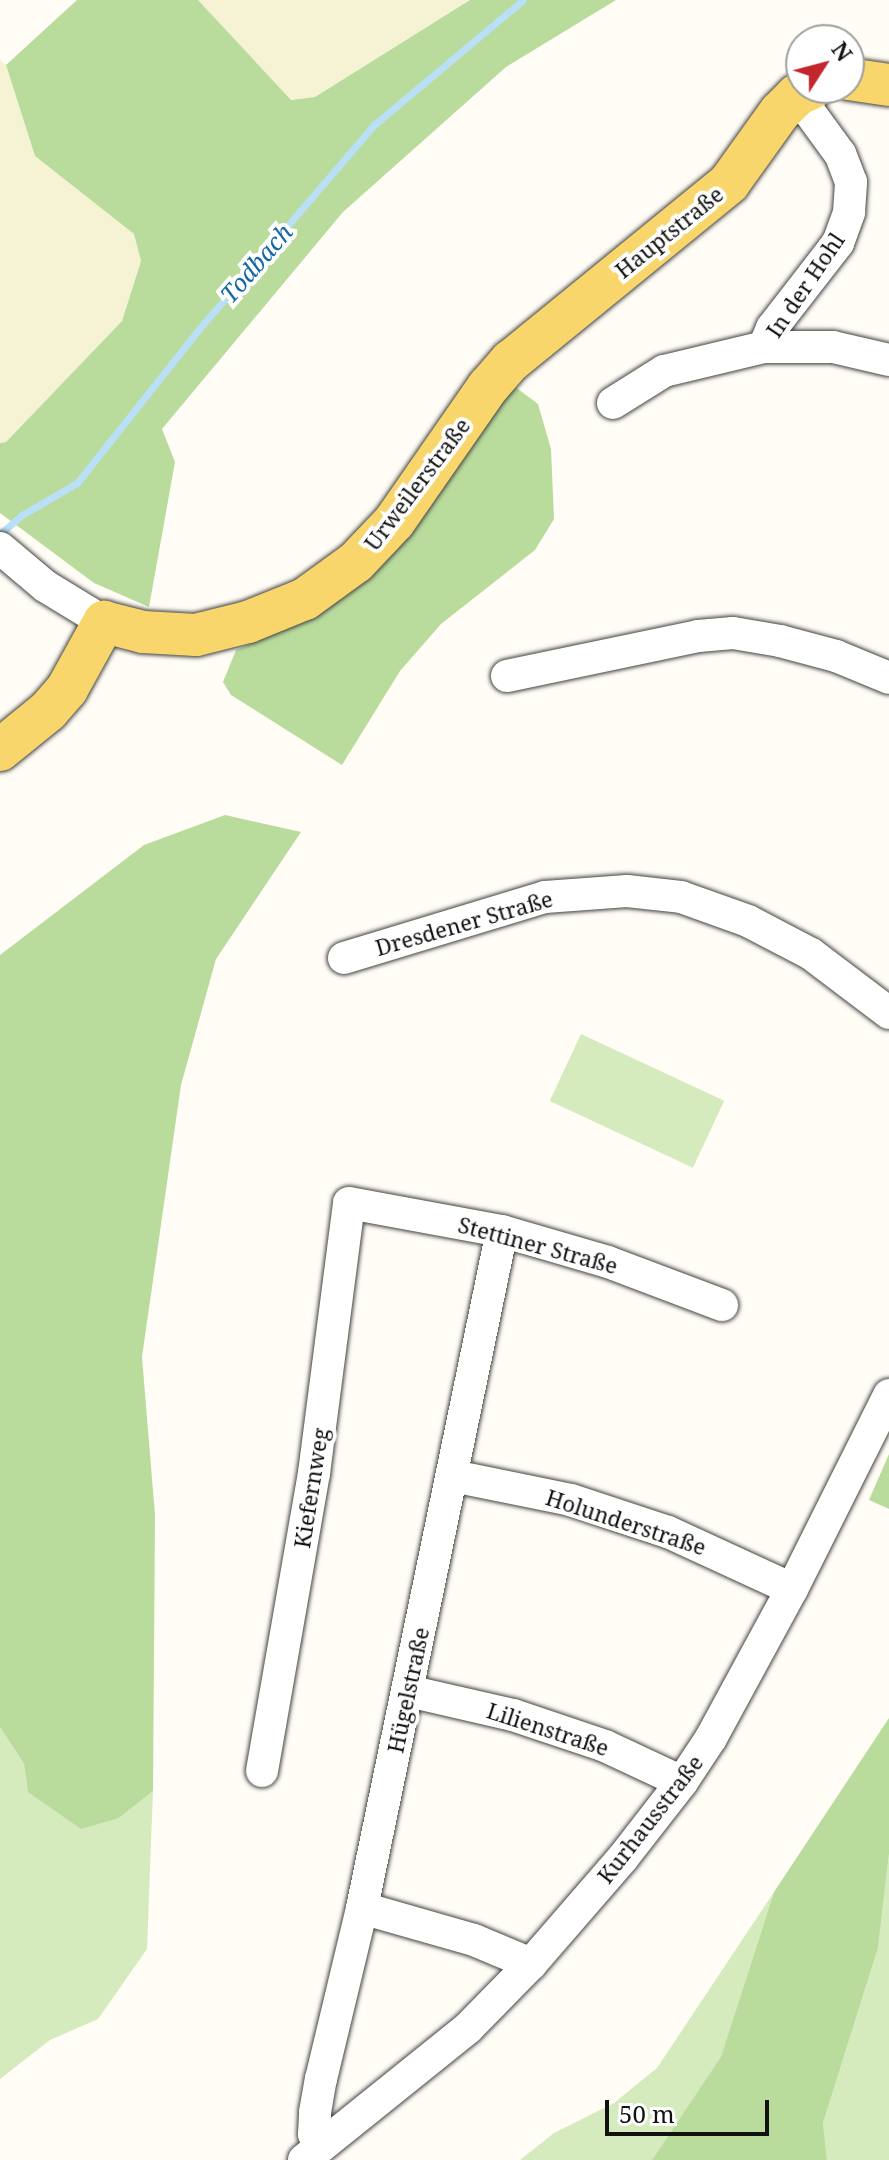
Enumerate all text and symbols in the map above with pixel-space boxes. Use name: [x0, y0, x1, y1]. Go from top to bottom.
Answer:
north arrow: [785, 24, 865, 104]
text: N: [826, 35, 860, 67]
street label: Hauptstraße: [610, 181, 728, 283]
water label: Todbach: [214, 218, 298, 308]
street label: In der Hohl: [760, 228, 850, 342]
street label: Urweilerstraße: [359, 413, 475, 555]
street label: Dresdener Straße: [372, 885, 556, 961]
street label: Stettiner Straße: [455, 1211, 621, 1279]
street label: Kiefernweg: [288, 1426, 334, 1550]
street label: Holunderstraße: [543, 1484, 709, 1560]
street label: Hügelstraße: [382, 1625, 434, 1755]
street label: Lilienstraße: [484, 1697, 612, 1761]
street label: Kurhausstraße: [592, 1750, 708, 1888]
scale bar: [609, 2084, 773, 2134]
text: 50 m: [619, 2097, 675, 2130]

